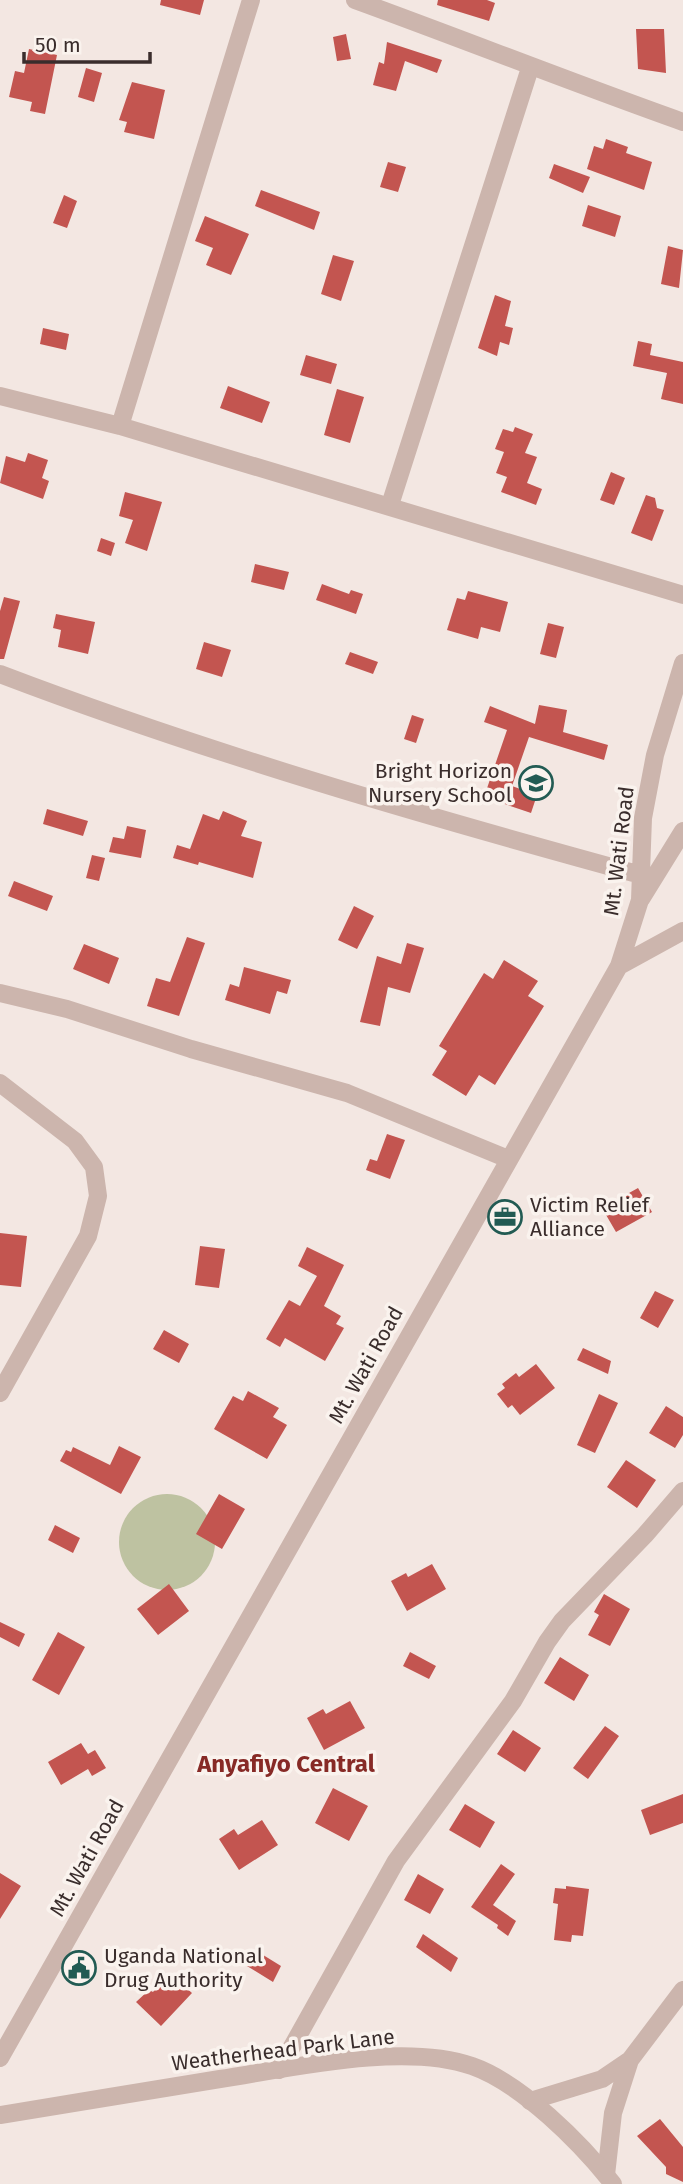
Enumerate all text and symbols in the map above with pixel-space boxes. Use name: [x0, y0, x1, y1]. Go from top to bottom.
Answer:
scale bar: [24, 21, 150, 65]
text: 50 m: [35, 32, 81, 58]
place label: Bright Horizon Nursery School: [368, 758, 512, 808]
school or university icon: Bright Horizon Nursery School: [517, 764, 555, 802]
street label: Mt. Wati Road: [598, 785, 640, 917]
place label: Victim Relief Alliance: [530, 1192, 651, 1242]
office icon: Victim Relief Alliance: [486, 1198, 524, 1236]
street label: Mt. Wati Road: [323, 1302, 409, 1428]
district label: Anyafiyo Central: [196, 1750, 376, 1778]
street label: Mt. Wati Road: [44, 1795, 130, 1921]
place label: Uganda National Drug Authority: [104, 1943, 263, 1993]
public building icon: Uganda National Drug Authority: [60, 1949, 98, 1987]
street label: Weatherhead Park Lane: [170, 2023, 396, 2077]

